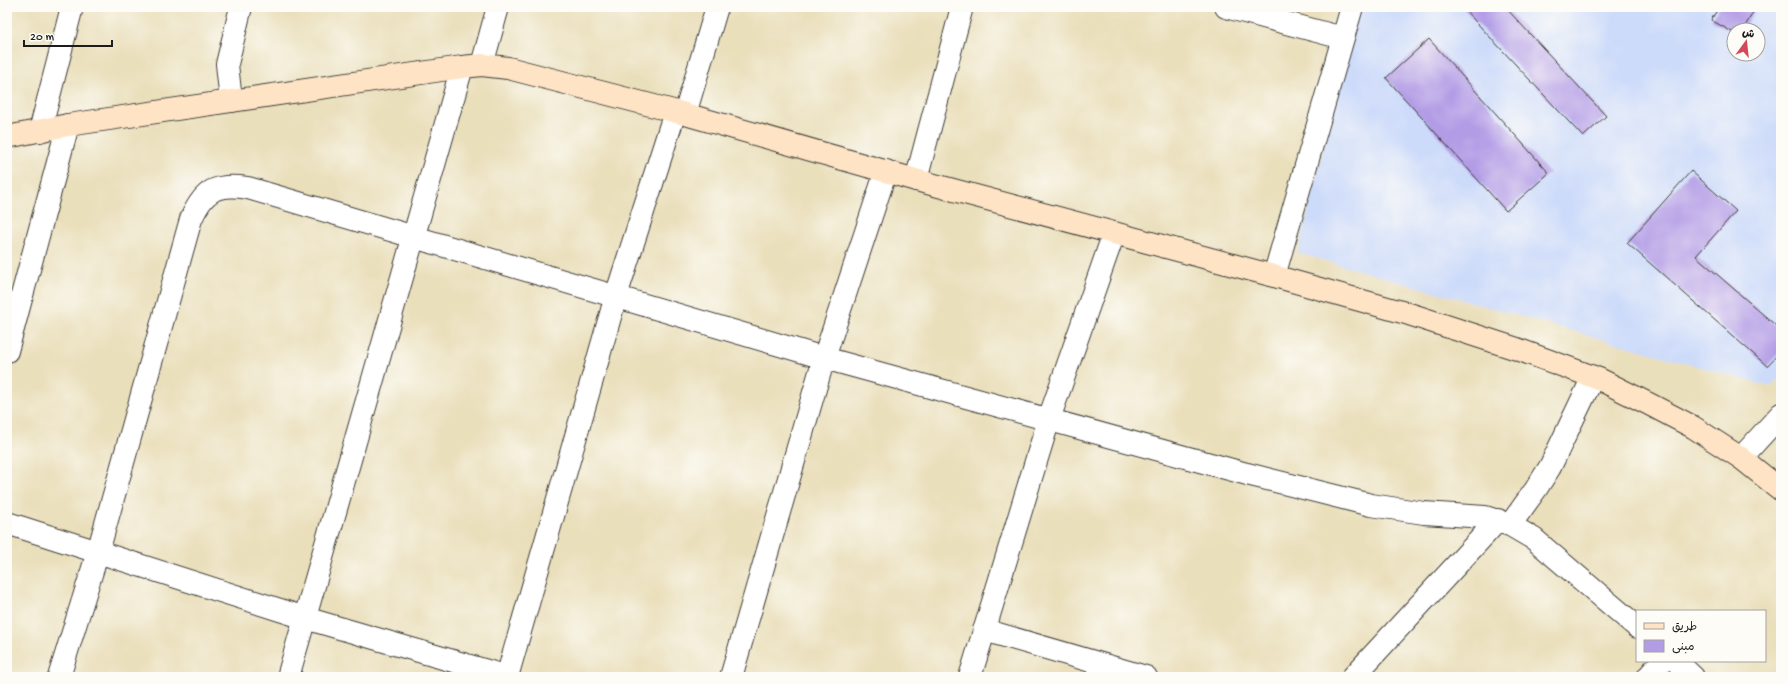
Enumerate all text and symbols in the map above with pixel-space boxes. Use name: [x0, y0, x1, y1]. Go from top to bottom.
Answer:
scale bar: [24, 22, 112, 48]
north arrow: [1726, 22, 1766, 62]
text: ش: [1741, 27, 1755, 42]
text: 20 m: [30, 31, 55, 45]
legend: [1636, 610, 1766, 662]
text: طريق: [1672, 621, 1697, 635]
text: مبنى: [1672, 641, 1695, 655]

